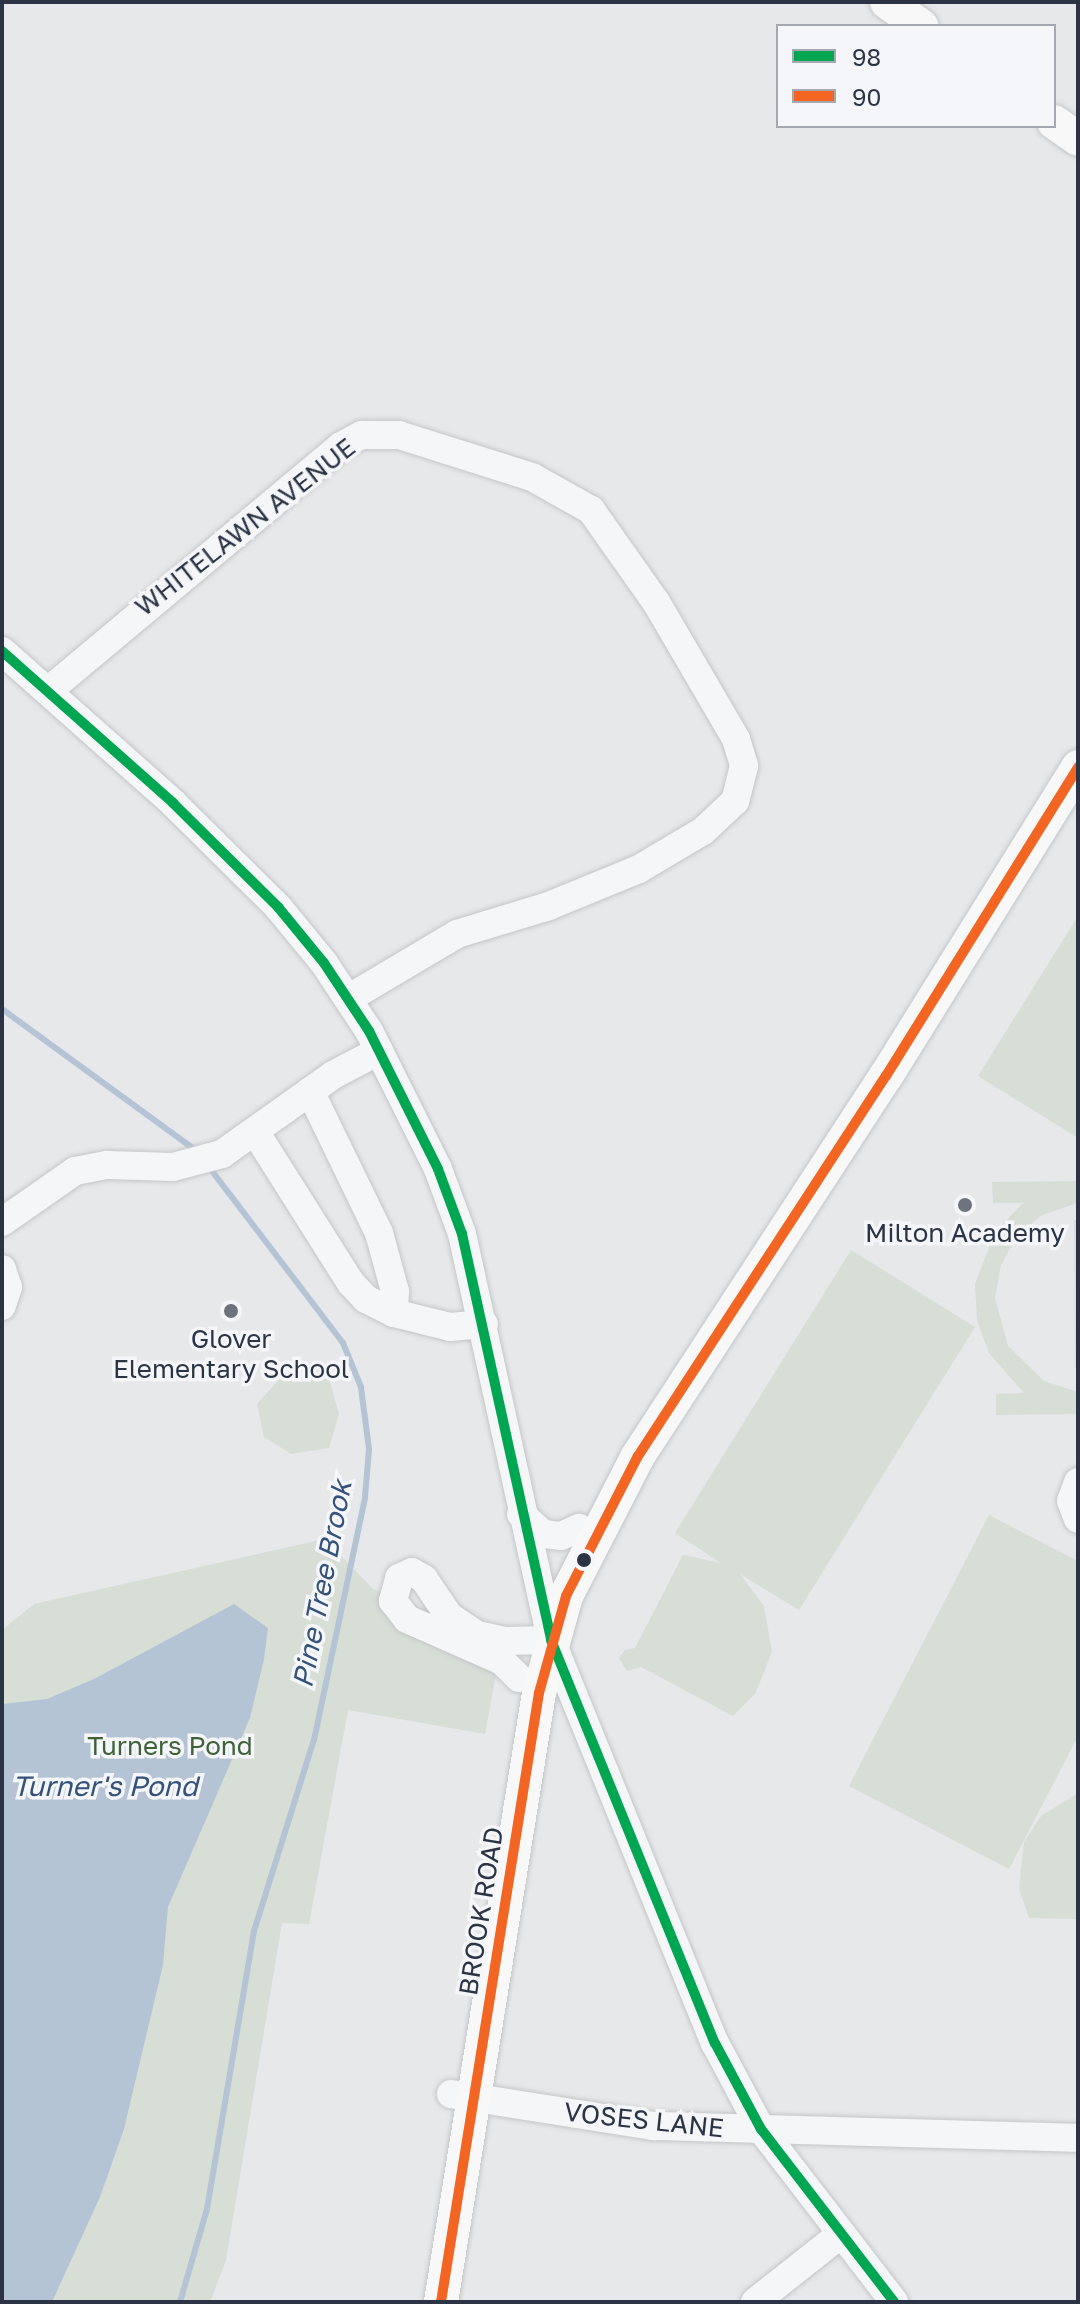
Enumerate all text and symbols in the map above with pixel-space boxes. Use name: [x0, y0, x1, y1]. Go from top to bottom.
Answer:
legend: [776, 24, 1056, 128]
text: 98: [852, 42, 881, 71]
text: 90: [852, 82, 881, 111]
street label: WHITELAWN AVENUE: [129, 431, 361, 623]
marker: Milton Academy: [956, 1196, 974, 1214]
place label: Milton Academy: [865, 1217, 1065, 1249]
marker: Glover Elementary School: [222, 1302, 240, 1320]
place label: Glover Elementary School: [113, 1323, 349, 1384]
water label: Pine Tree Brook: [285, 1478, 359, 1690]
unlabelled marker: [576, 1552, 592, 1568]
park label: Turners Pond: [87, 1730, 253, 1762]
water label: Turner's Pond: [12, 1769, 198, 1803]
street label: BROOK ROAD: [452, 1825, 510, 1997]
street label: VOSES LANE: [563, 2096, 725, 2144]

